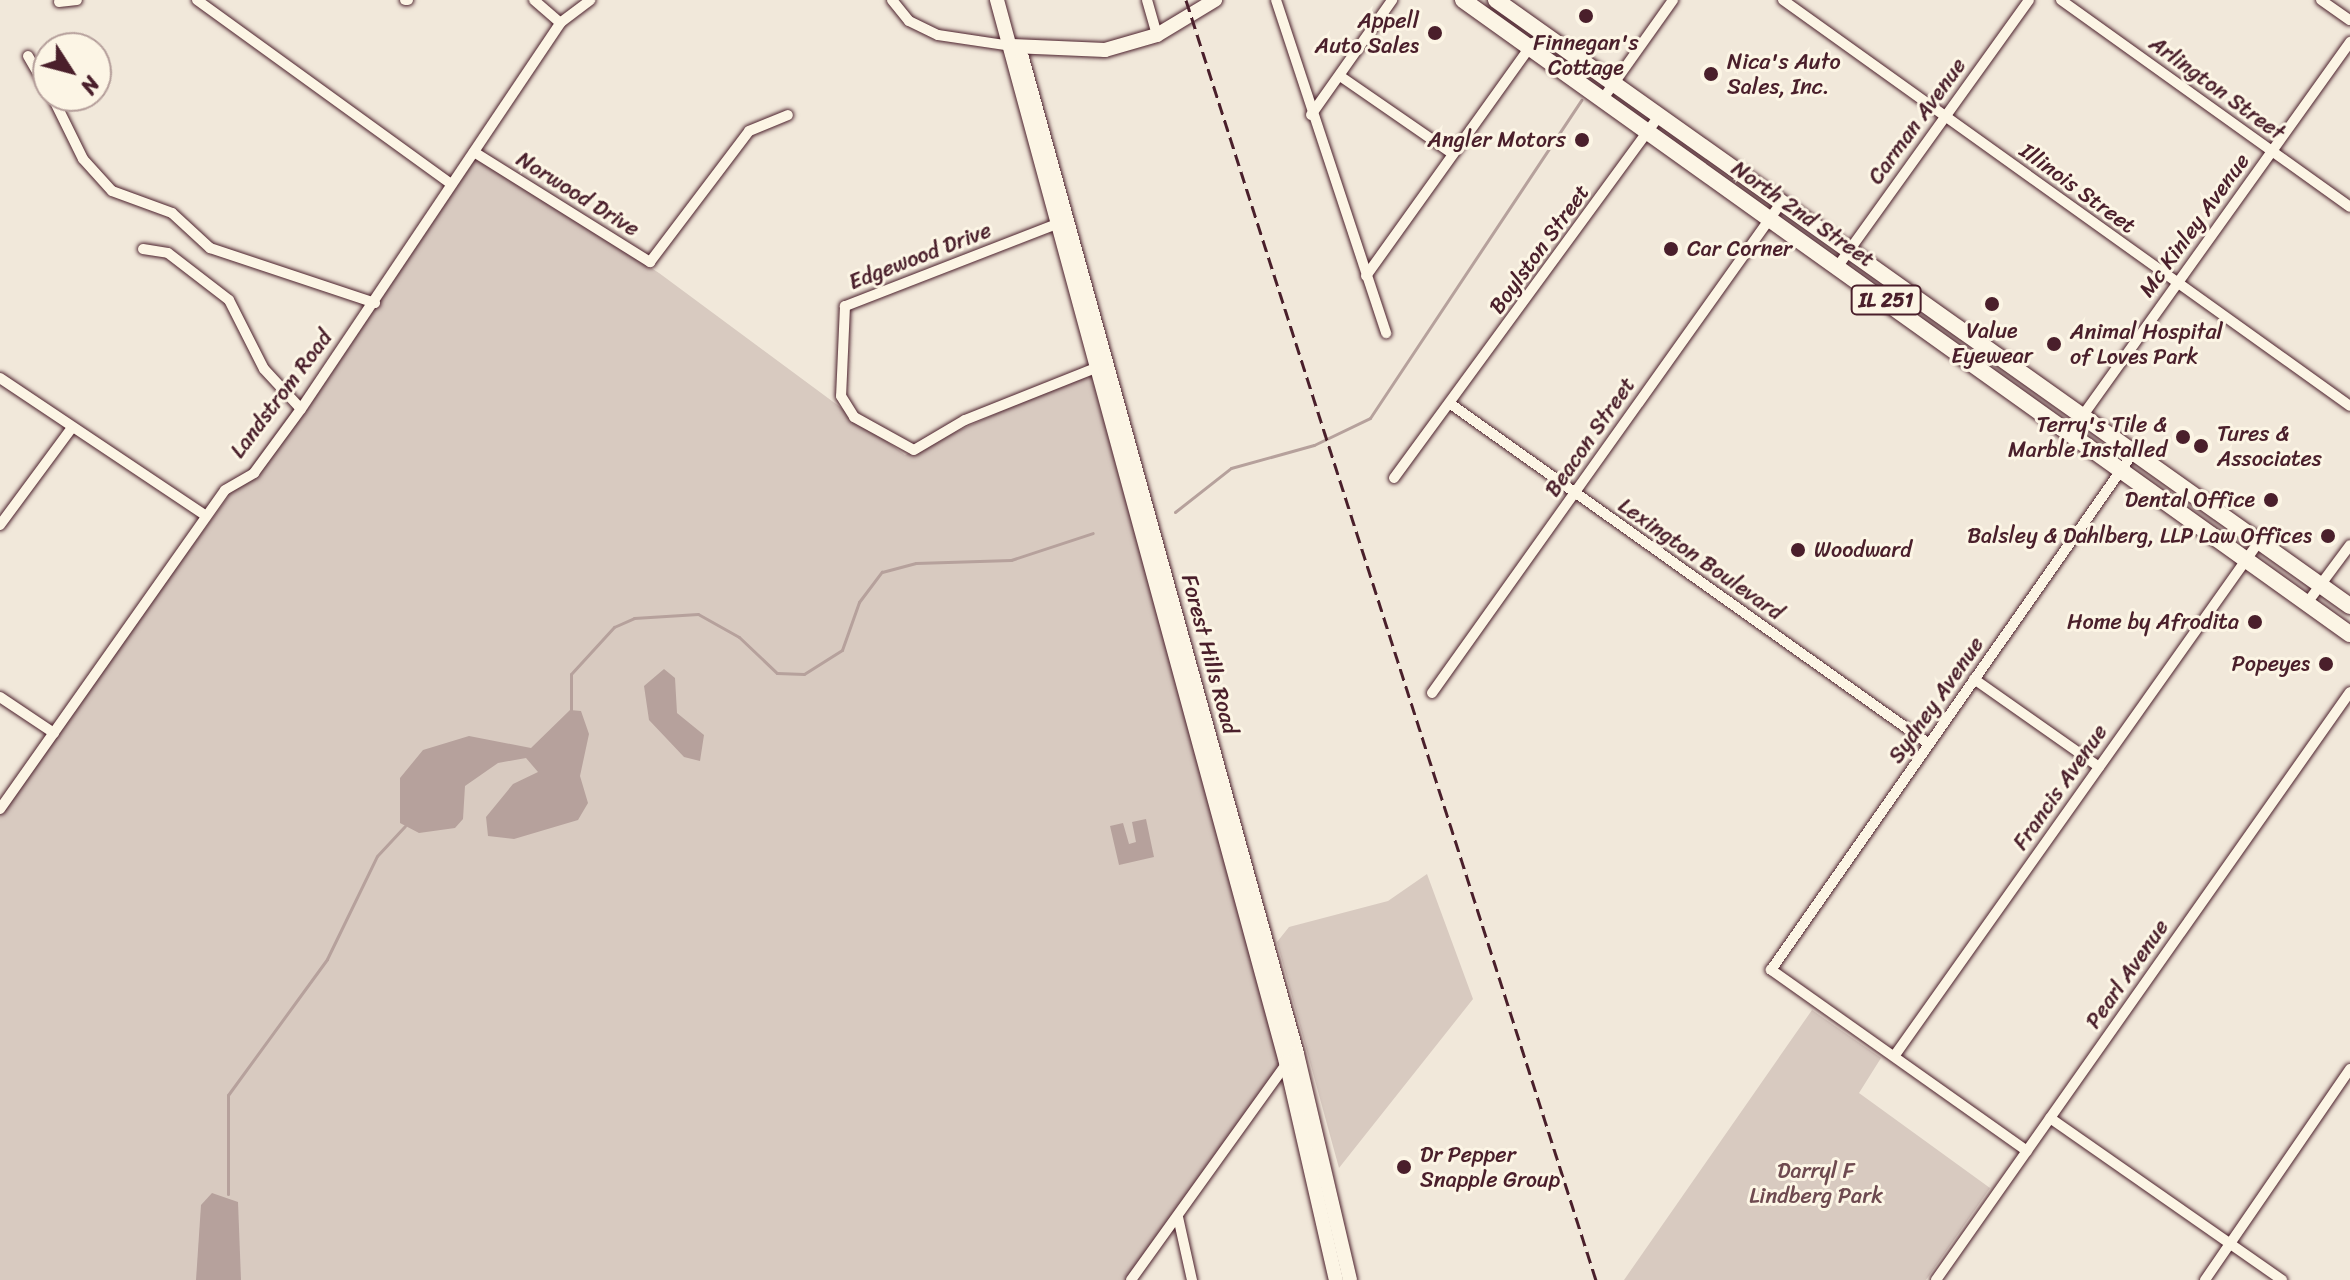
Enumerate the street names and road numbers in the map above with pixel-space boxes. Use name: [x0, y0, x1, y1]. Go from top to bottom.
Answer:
street label: Arlington Street: [2144, 30, 2290, 146]
street label: Carman Avenue: [1862, 53, 1972, 189]
street label: Illinois Street: [2015, 137, 2141, 239]
street label: Norwood Drive: [512, 146, 644, 242]
street label: Mc Kinley Avenue: [2133, 148, 2255, 302]
street label: North 2nd Street: [1727, 155, 1879, 273]
street label: Boylston Street: [1483, 179, 1595, 319]
street label: Edgewood Drive: [845, 217, 995, 295]
road number: IL 251: [1850, 284, 1922, 316]
street label: Landstrom Road: [224, 325, 338, 463]
street label: Beacon Street: [1539, 372, 1641, 502]
street label: Lexington Boulevard: [1613, 492, 1789, 626]
street label: Forest Hills Road: [1176, 571, 1244, 737]
street label: Sydney Avenue: [1883, 632, 1989, 768]
street label: Francis Avenue: [2007, 719, 2113, 855]
street label: Pearl Avenue: [2080, 914, 2174, 1034]

